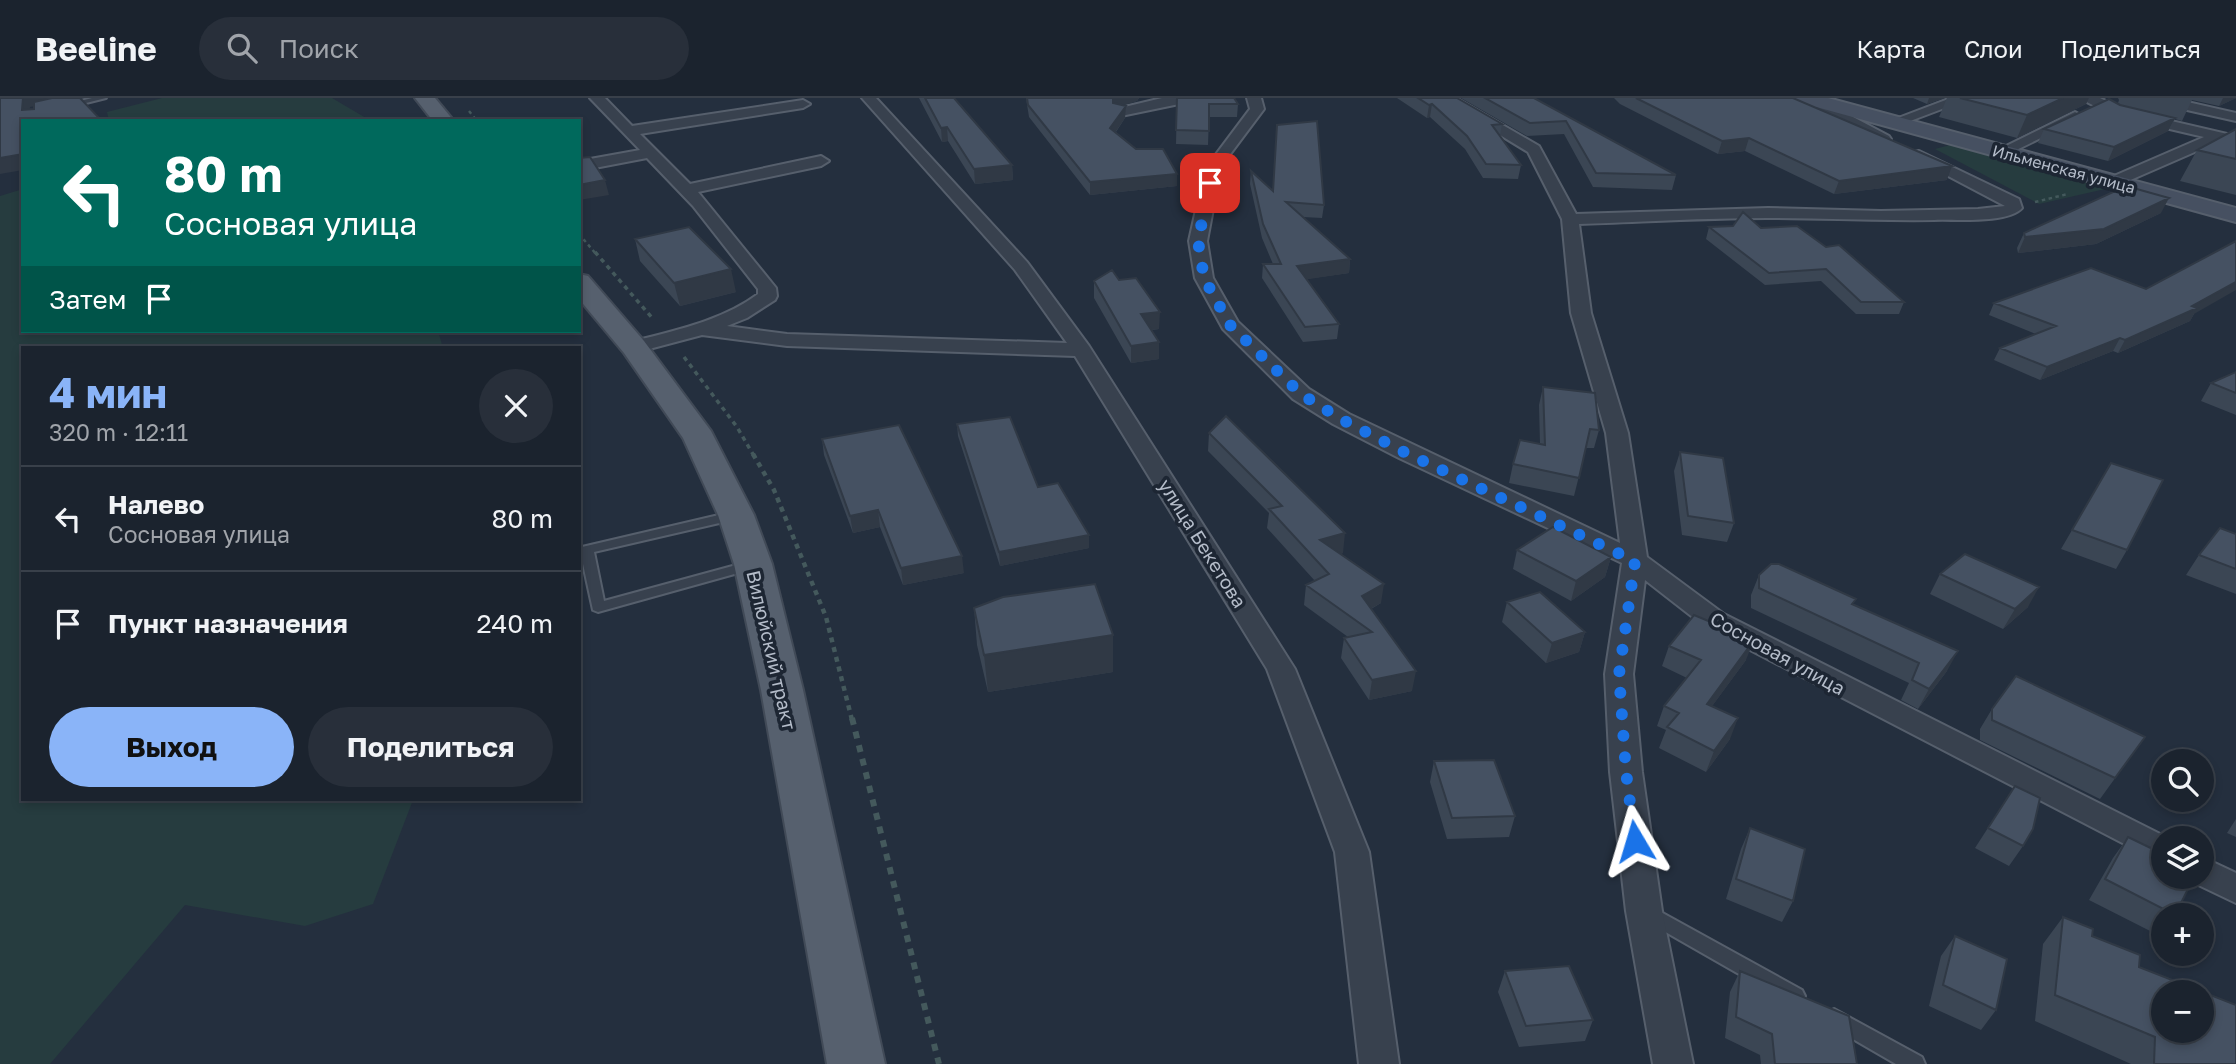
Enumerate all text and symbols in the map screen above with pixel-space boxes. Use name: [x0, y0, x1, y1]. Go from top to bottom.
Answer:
search box: [199, 17, 689, 80]
text: Beeline: [35, 29, 157, 68]
icon: search: [223, 29, 261, 67]
text: Поиск: [279, 33, 359, 64]
text: Карта: [1856, 34, 1926, 63]
text: Слои: [1964, 34, 2023, 63]
text: Поделиться: [2061, 34, 2201, 63]
street label: Ильменская улица: [1990, 140, 2138, 198]
text: 80 m: [164, 144, 282, 203]
icon: left: [49, 147, 140, 238]
pin: [1180, 153, 1240, 213]
icon: arrive: [1191, 164, 1229, 202]
text: Сосновая улица: [164, 204, 417, 242]
icon: arrive: [140, 280, 178, 318]
text: Затем: [49, 284, 126, 315]
text: 4 мин: [49, 367, 167, 417]
button: close: [479, 369, 553, 443]
text: 320 m · 12:11: [49, 418, 188, 446]
street label: улица Бекетова: [1154, 474, 1252, 612]
text: Налево: [108, 489, 204, 520]
icon: left: [49, 500, 87, 538]
text: 80 m: [492, 503, 553, 534]
text: Сосновая улица: [108, 520, 290, 548]
street label: Вилюйский тракт: [742, 568, 802, 732]
icon: arrive: [49, 605, 87, 643]
street label: Сосновая улица: [1707, 606, 1849, 700]
text: Пункт назначения: [108, 608, 348, 639]
text: 240 m: [476, 608, 553, 639]
button: Выход: [49, 707, 294, 787]
button: Поделиться: [308, 707, 553, 787]
map controls: [2151, 749, 2214, 1043]
button: search: [2151, 749, 2214, 812]
position arrow: [1598, 804, 1672, 878]
button: layers: [2151, 826, 2214, 889]
button: +: [2151, 903, 2214, 966]
button: −: [2151, 980, 2214, 1043]

